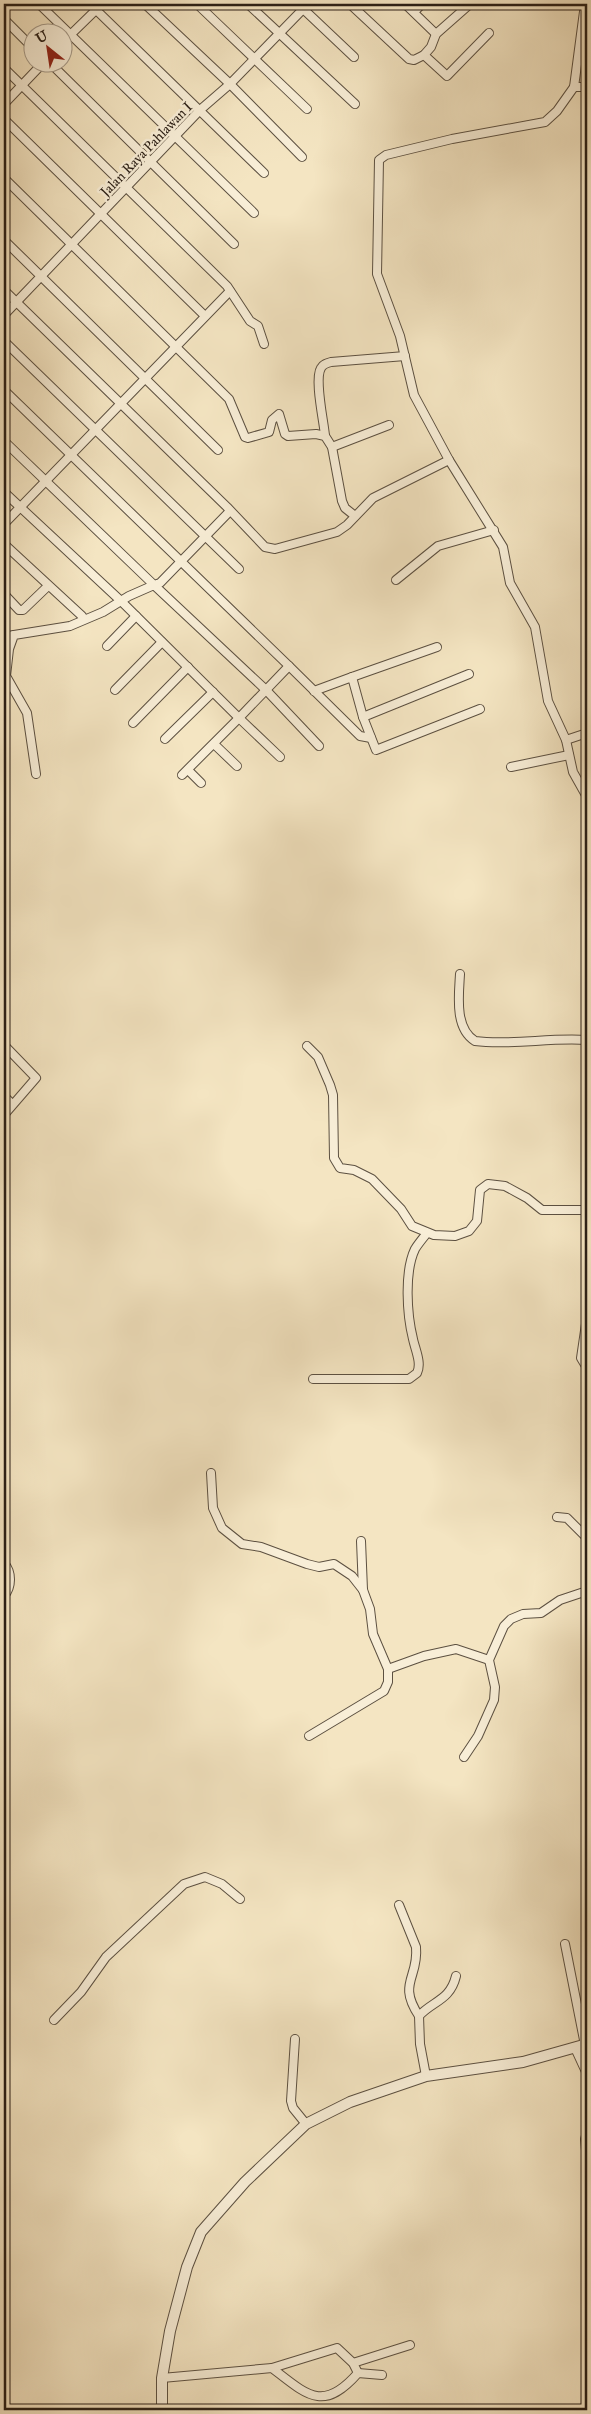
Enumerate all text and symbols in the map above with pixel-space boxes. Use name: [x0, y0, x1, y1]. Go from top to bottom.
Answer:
north arrow: [22, 22, 72, 72]
text: U: [33, 27, 52, 47]
street label: Jalan Raya Pahlawan I: [95, 98, 197, 202]

